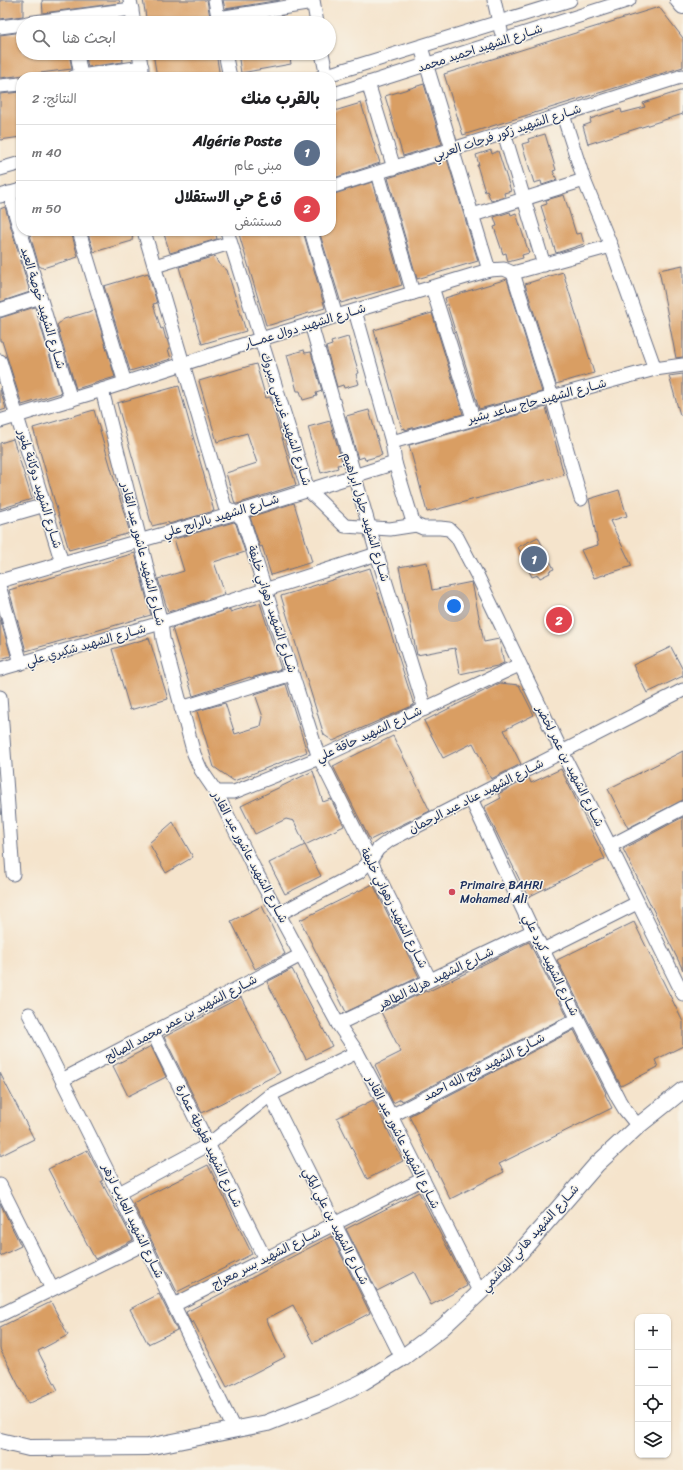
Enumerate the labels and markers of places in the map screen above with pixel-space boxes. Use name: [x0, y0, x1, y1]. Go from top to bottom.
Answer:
pin: 1: [521, 544, 547, 574]
pin: 2: [546, 605, 572, 635]
place label: Primaire BAHRI Mohamed Ali: [460, 874, 543, 910]
marker: Primaire BAHRI Mohamed Ali: [447, 887, 457, 897]

